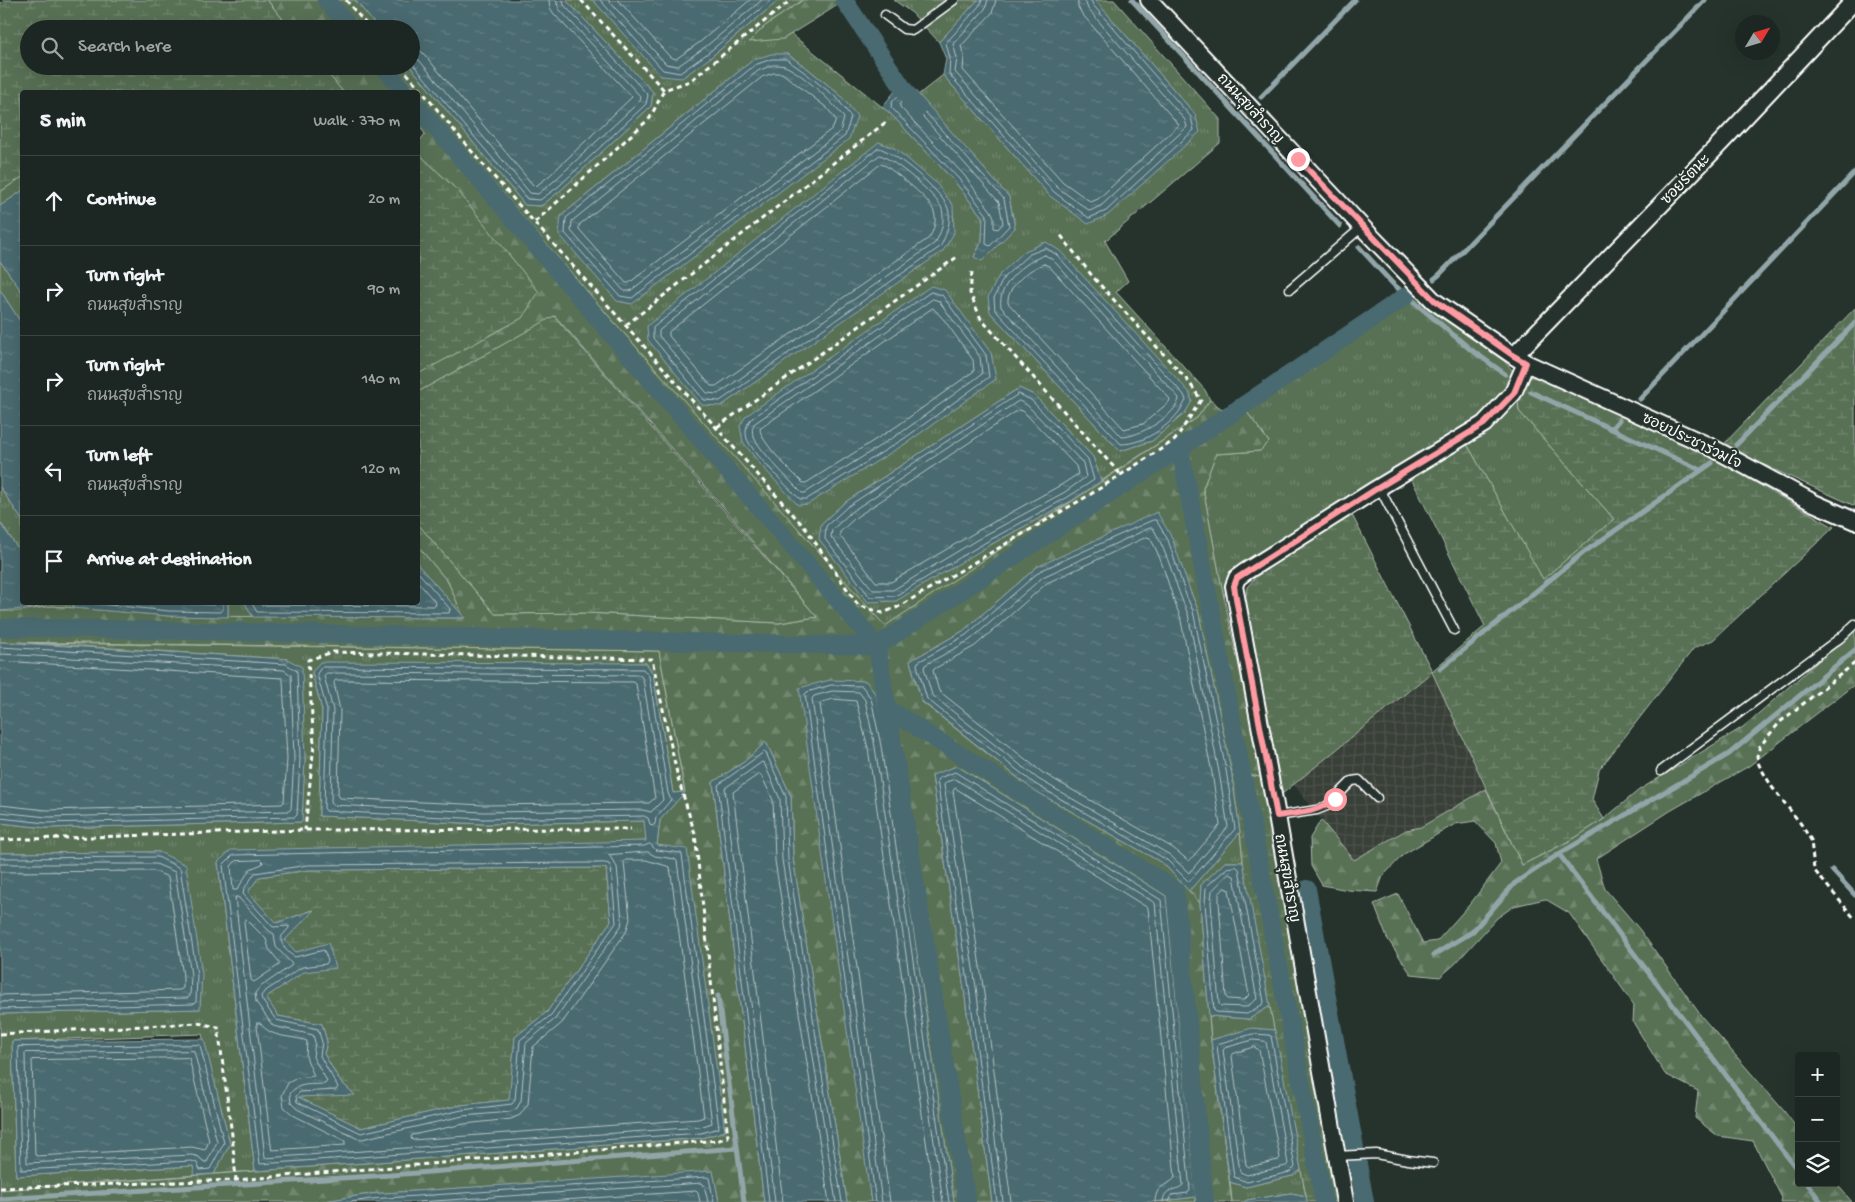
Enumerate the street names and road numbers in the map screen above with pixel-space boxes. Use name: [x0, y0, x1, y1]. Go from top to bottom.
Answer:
street label: ถนนสุขสำราญ: [1212, 69, 1288, 148]
street label: ซอยรัตนะ: [1656, 150, 1715, 210]
street label: ซอยประชาร่วมใจ: [1638, 407, 1745, 474]
street label: ถนนสุขสำราญ: [1269, 832, 1305, 924]

